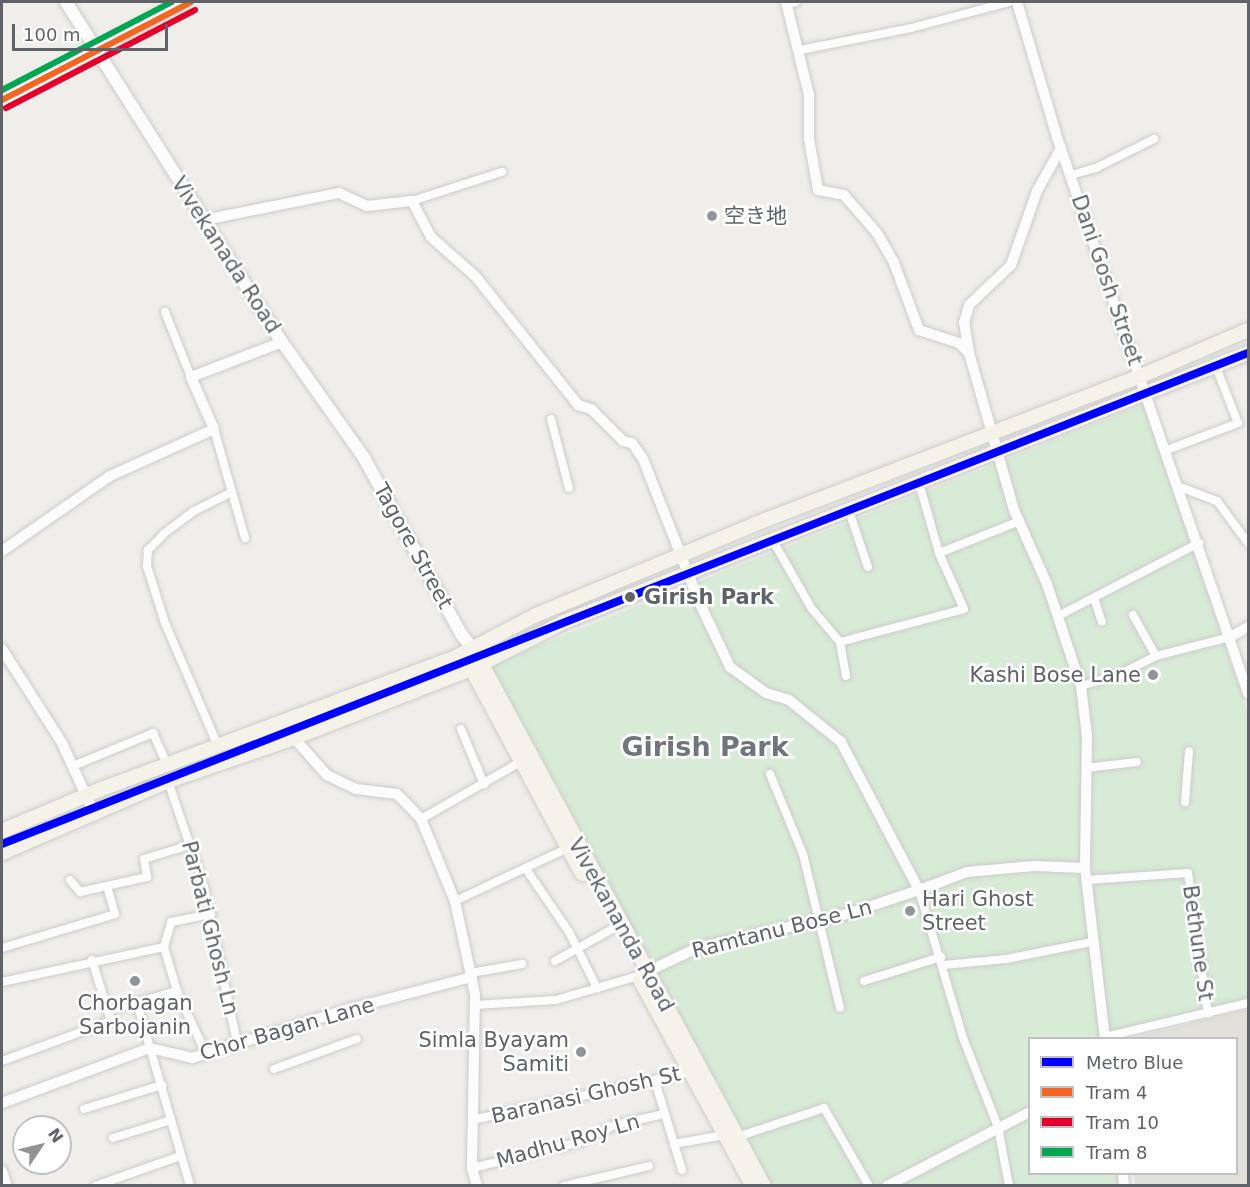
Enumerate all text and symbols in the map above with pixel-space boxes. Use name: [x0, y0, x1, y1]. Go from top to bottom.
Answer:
scale bar: [15, 12, 171, 50]
text: 100 m: [23, 24, 81, 45]
street label: Vivekanada Road: [166, 172, 286, 338]
street label: Dani Gosh Street: [1066, 191, 1148, 369]
place label: 空き地: [724, 203, 787, 229]
marker: 空き地: [705, 209, 719, 223]
street label: Tagore Street: [368, 479, 458, 613]
place label: Girish Park: [644, 584, 774, 610]
marker: Girish Park: [621, 588, 639, 606]
place label: Kashi Bose Lane: [969, 662, 1141, 688]
marker: Kashi Bose Lane: [1146, 668, 1160, 682]
district label: Girish Park: [621, 731, 789, 763]
street label: Vivekananda Road: [563, 834, 679, 1016]
street label: Parbati Ghosh Ln: [176, 838, 244, 1018]
street label: Bethune St: [1177, 883, 1219, 1003]
place label: Hari Ghost Street: [922, 886, 1033, 936]
street label: Ramtanu Bose Ln: [689, 894, 875, 964]
marker: Hari Ghost Street: [903, 904, 917, 918]
marker: Chorbagan Sarbojanin: [128, 974, 142, 988]
place label: Chorbagan Sarbojanin: [77, 990, 193, 1040]
street label: Chor Bagan Lane: [197, 992, 377, 1066]
place label: Simla Byayam Samiti: [419, 1027, 569, 1077]
legend: [1028, 1037, 1238, 1175]
marker: Simla Byayam Samiti: [574, 1045, 588, 1059]
text: Metro Blue: [1086, 1052, 1183, 1073]
street label: Baranasi Ghosh St: [489, 1061, 683, 1129]
text: Tram 4: [1086, 1082, 1148, 1103]
street label: Madhu Roy Ln: [493, 1108, 643, 1174]
text: Tram 10: [1086, 1112, 1159, 1133]
north arrow: [12, 1115, 72, 1175]
text: N: [44, 1125, 67, 1146]
text: Tram 8: [1086, 1142, 1148, 1163]

